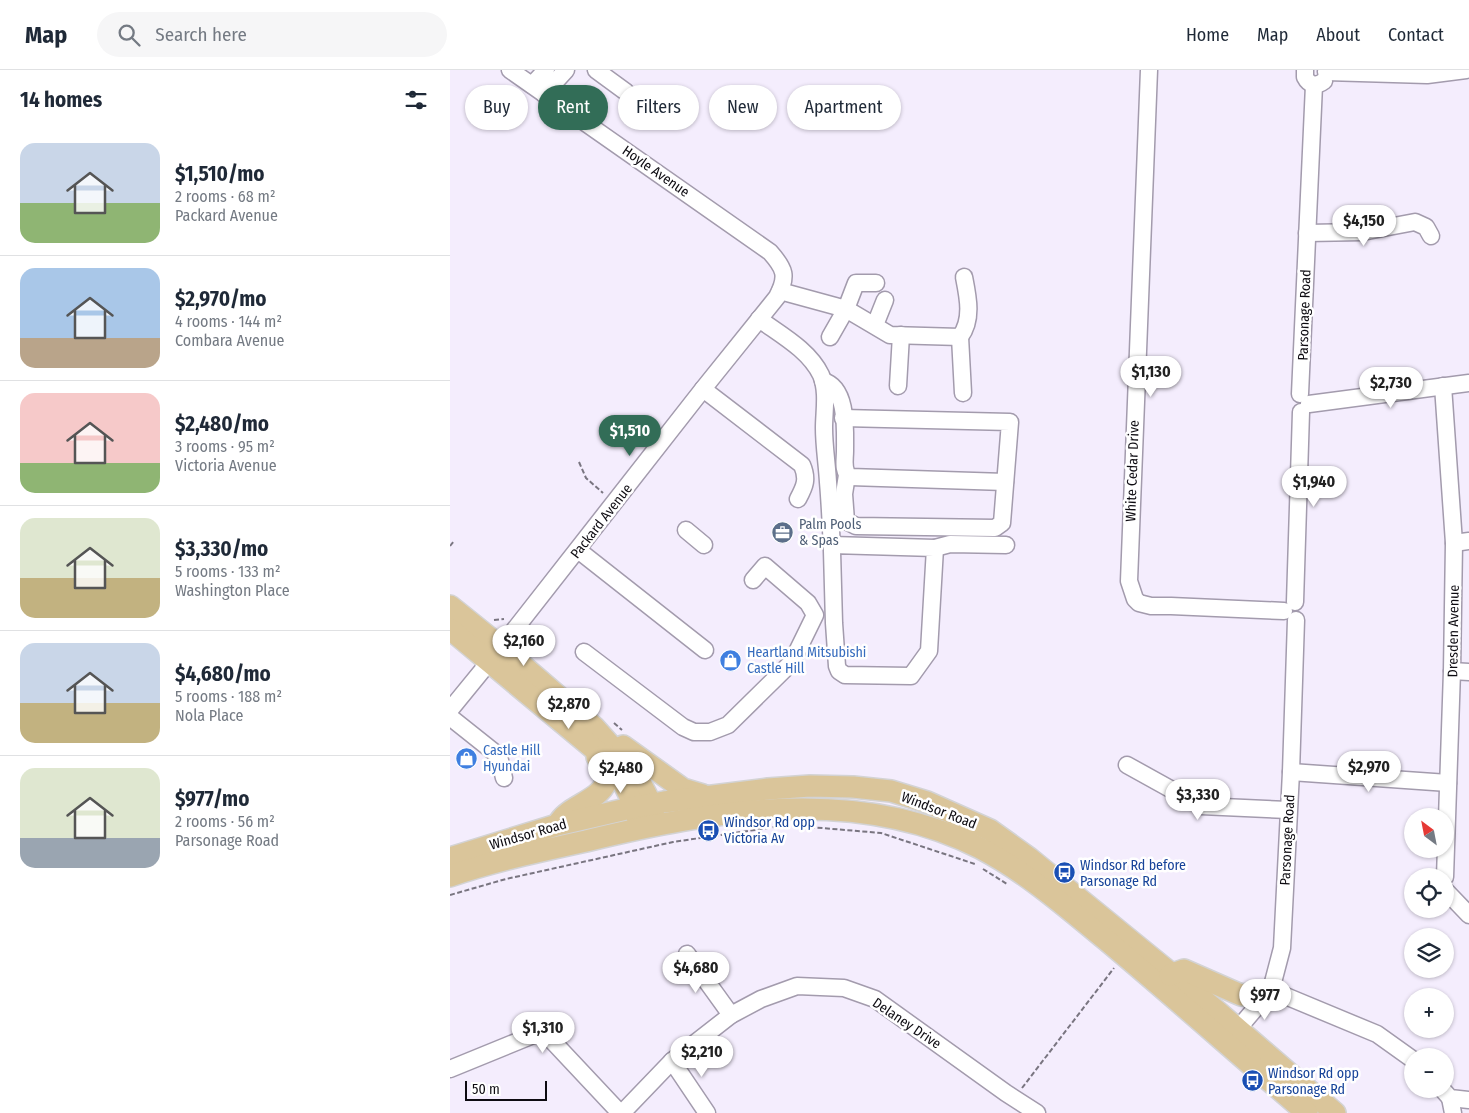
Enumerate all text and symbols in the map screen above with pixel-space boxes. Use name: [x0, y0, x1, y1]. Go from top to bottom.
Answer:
search box: [97, 12, 447, 57]
text: Map: [25, 21, 67, 49]
icon: search: [115, 21, 143, 49]
text: Search here: [155, 23, 247, 46]
text: Home: [1186, 24, 1229, 46]
text: Map: [1257, 24, 1288, 46]
text: About: [1316, 24, 1360, 46]
text: Contact: [1388, 24, 1444, 46]
chip: Buy: [465, 85, 528, 130]
chip: Rent: [538, 85, 608, 130]
chip: Filters: [618, 85, 699, 130]
chip: New: [709, 85, 777, 130]
chip: Apartment: [787, 85, 901, 130]
icon: filters: [402, 86, 430, 114]
text: 14 homes: [20, 87, 102, 113]
street label: Hoyle Avenue: [619, 142, 693, 201]
text: $1,510/mo: [175, 161, 265, 187]
icon: home: [60, 163, 120, 223]
text: 2 rooms · 68 m²: [175, 187, 276, 206]
pin: $4,150: [1323, 204, 1405, 247]
text: Packard Avenue: [175, 206, 278, 225]
text: $4,150: [1343, 211, 1385, 230]
street label: Parsonage Road: [1294, 269, 1315, 361]
text: $2,970/mo: [175, 286, 267, 312]
icon: home: [60, 288, 120, 348]
text: 4 rooms · 144 m²: [175, 312, 282, 331]
text: Combara Avenue: [175, 331, 285, 350]
pin: $1,130: [1110, 356, 1192, 398]
text: $1,130: [1131, 362, 1171, 381]
pin: $2,730: [1350, 366, 1432, 409]
text: $2,730: [1370, 373, 1412, 392]
text: $2,480/mo: [175, 411, 269, 437]
icon: home: [60, 413, 120, 473]
pin: $1,510: [589, 414, 671, 457]
street label: White Cedar Drive: [1122, 420, 1143, 522]
text: $1,510: [610, 421, 650, 440]
text: 3 rooms · 95 m²: [175, 437, 275, 456]
text: Victoria Avenue: [175, 456, 277, 475]
pin: $1,940: [1273, 466, 1355, 508]
text: $1,940: [1293, 472, 1335, 491]
street label: Packard Avenue: [567, 481, 636, 562]
place label: Palm Pools & Spas: [799, 516, 861, 549]
office icon: Palm Pools & Spas: [771, 520, 795, 544]
text: $3,330/mo: [175, 536, 268, 562]
icon: home: [60, 538, 120, 598]
text: 5 rooms · 133 m²: [175, 562, 281, 581]
text: Washington Place: [175, 581, 290, 600]
street label: Dresden Avenue: [1444, 584, 1463, 677]
pin: $2,160: [483, 624, 565, 667]
text: $2,160: [503, 631, 545, 650]
place label: Heartland Mitsubishi Castle Hill: [747, 644, 866, 677]
shop icon: Heartland Mitsubishi Castle Hill: [719, 648, 743, 672]
text: $4,680/mo: [175, 661, 271, 687]
icon: home: [60, 663, 120, 723]
text: 5 rooms · 188 m²: [175, 687, 282, 706]
pin: $2,870: [528, 688, 610, 730]
text: $2,870: [548, 694, 590, 713]
text: Nola Place: [175, 706, 244, 725]
place label: Castle Hill Hyundai: [483, 742, 541, 775]
shop icon: Castle Hill Hyundai: [455, 746, 479, 770]
pin: $2,970: [1328, 750, 1410, 793]
pin: $2,480: [580, 752, 662, 794]
text: $2,970: [1348, 757, 1390, 776]
text: $2,480: [599, 758, 643, 777]
pin: $3,330: [1157, 778, 1239, 821]
text: $3,330: [1176, 785, 1220, 804]
text: $977/mo: [175, 786, 249, 812]
icon: home: [60, 788, 120, 848]
street label: Windsor Road: [899, 788, 979, 833]
street label: Parsonage Road: [1277, 794, 1298, 886]
north arrow: [1404, 808, 1454, 858]
map controls: [1404, 808, 1454, 1098]
text: 2 rooms · 56 m²: [175, 812, 275, 831]
place label: Windsor Rd opp Victoria Av: [724, 814, 815, 847]
street label: Windsor Road: [488, 815, 569, 854]
bus stop icon: Windsor Rd opp Victoria Av: [696, 818, 720, 842]
text: Parsonage Road: [175, 831, 279, 850]
place label: Windsor Rd before Parsonage Rd: [1080, 857, 1186, 890]
bus stop icon: Windsor Rd before Parsonage Rd: [1052, 861, 1076, 885]
button: locate: [1404, 868, 1454, 918]
button: layers: [1404, 928, 1454, 978]
pin: $4,680: [655, 952, 737, 994]
text: $4,680: [673, 958, 719, 977]
pin: $977: [1235, 978, 1295, 1021]
text: $977: [1250, 985, 1280, 1004]
button: +: [1404, 988, 1454, 1038]
street label: Delaney Drive: [869, 994, 944, 1053]
pin: $1,310: [502, 1012, 584, 1054]
text: $1,310: [523, 1018, 563, 1037]
pin: $2,210: [661, 1036, 743, 1078]
text: $2,210: [681, 1042, 723, 1061]
button: −: [1404, 1048, 1454, 1098]
place label: Windsor Rd opp Parsonage Rd: [1268, 1065, 1359, 1098]
bus stop icon: Windsor Rd opp Parsonage Rd: [1240, 1069, 1264, 1093]
scale bar: [465, 1078, 548, 1101]
text: 50 m: [472, 1081, 500, 1098]

